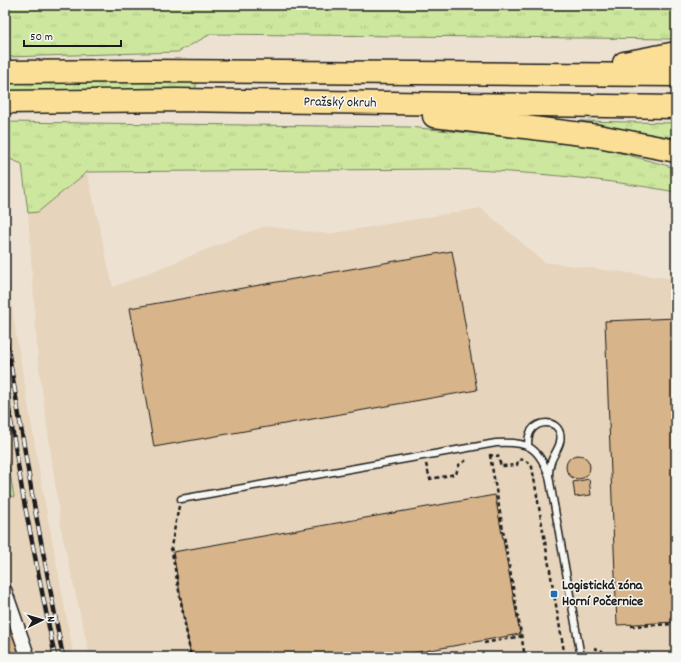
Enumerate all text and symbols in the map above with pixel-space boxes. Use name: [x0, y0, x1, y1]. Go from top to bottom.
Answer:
scale bar: [24, 22, 121, 48]
text: 50 m: [30, 29, 53, 46]
street label: Pražský okruh: [303, 92, 377, 114]
place label: Logistická zóna Horní Počernice: [562, 576, 644, 612]
marker: Logistická zóna Horní Počernice: [549, 589, 559, 599]
north arrow: [22, 600, 62, 640]
text: N: [42, 616, 58, 623]

